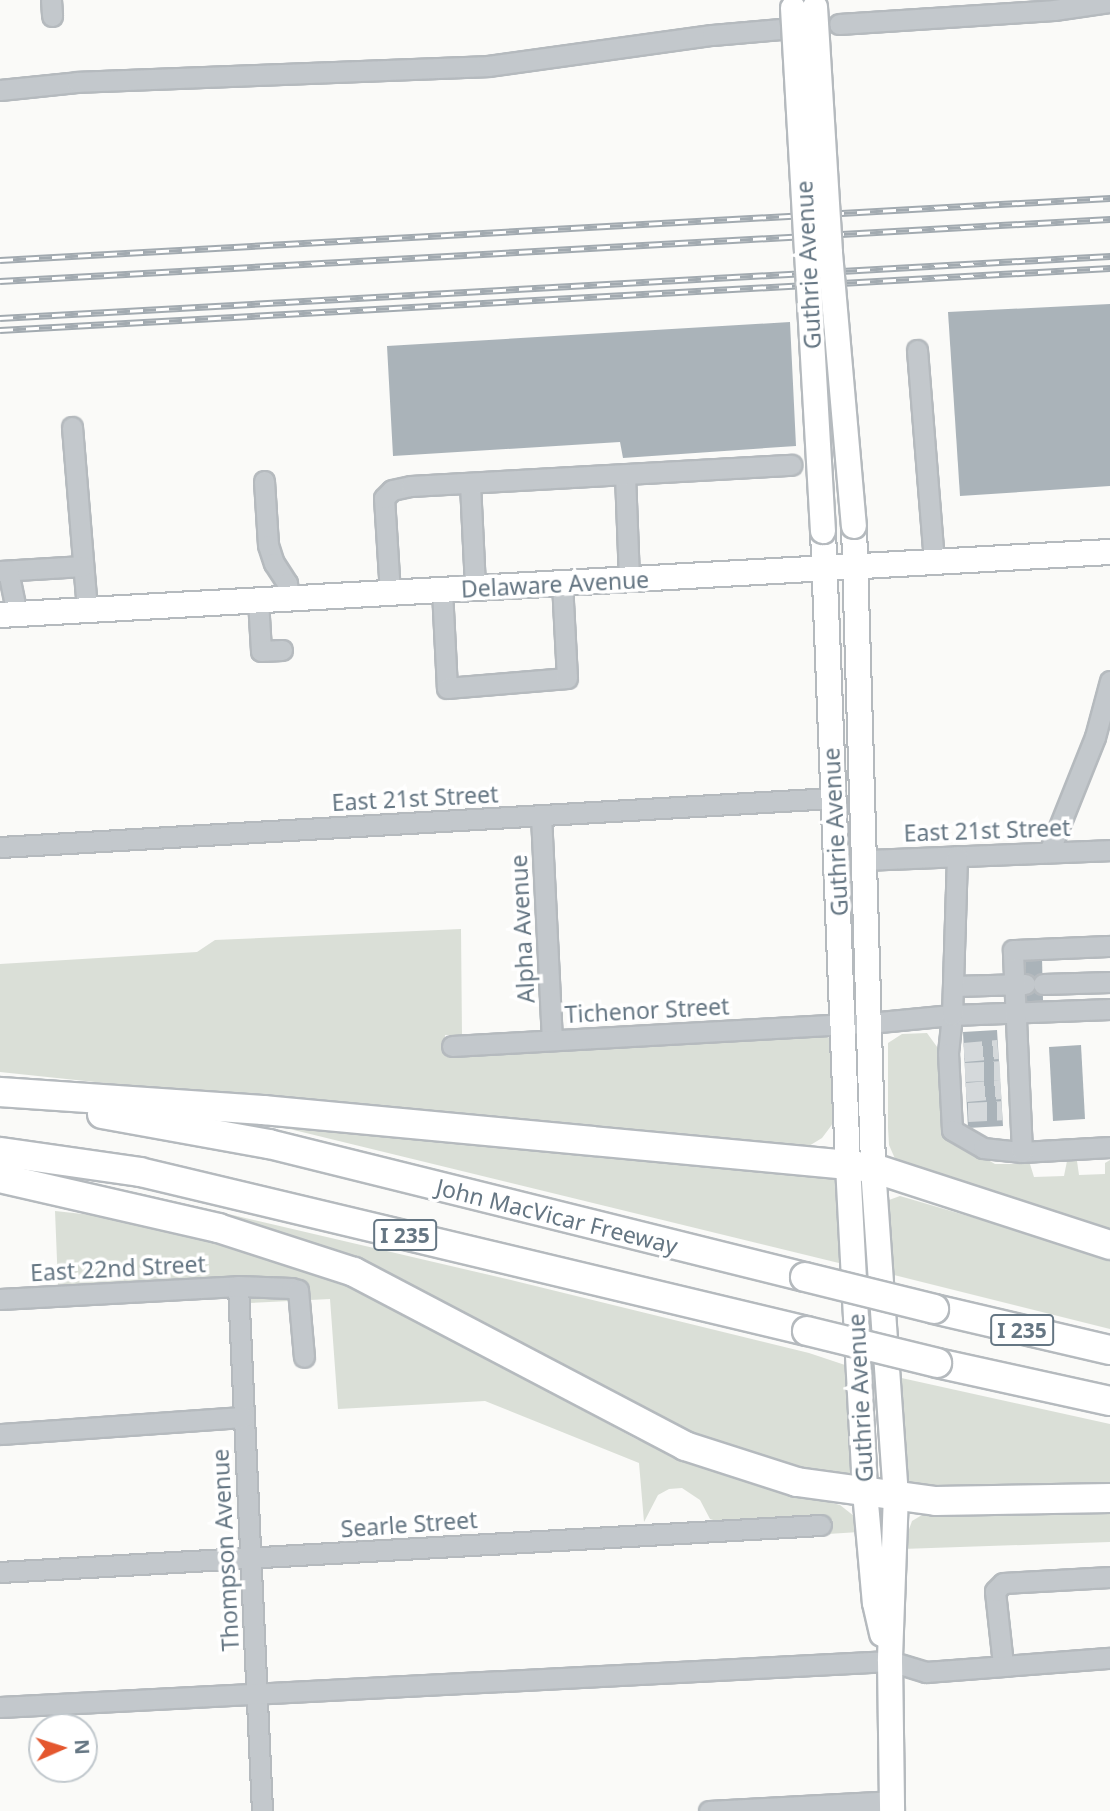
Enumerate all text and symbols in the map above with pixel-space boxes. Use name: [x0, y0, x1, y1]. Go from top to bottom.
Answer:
street label: Guthrie Avenue: [790, 180, 826, 350]
street label: Delaware Avenue: [460, 565, 650, 603]
street label: Guthrie Avenue: [817, 747, 853, 917]
street label: East 21st Street: [331, 780, 499, 816]
street label: East 21st Street: [903, 813, 1071, 847]
street label: Alpha Avenue: [504, 854, 540, 1004]
street label: Tichenor Street: [564, 992, 730, 1028]
street label: John MacVicar Freeway: [433, 1173, 681, 1259]
road number: I 235: [372, 1218, 438, 1252]
street label: East 22nd Street: [29, 1250, 207, 1286]
road number: I 235: [989, 1312, 1055, 1348]
street label: Guthrie Avenue: [842, 1313, 878, 1483]
street label: Thompson Avenue: [206, 1448, 244, 1652]
street label: Searle Street: [340, 1505, 478, 1543]
north arrow: [28, 1713, 98, 1783]
text: N: [69, 1739, 95, 1755]

